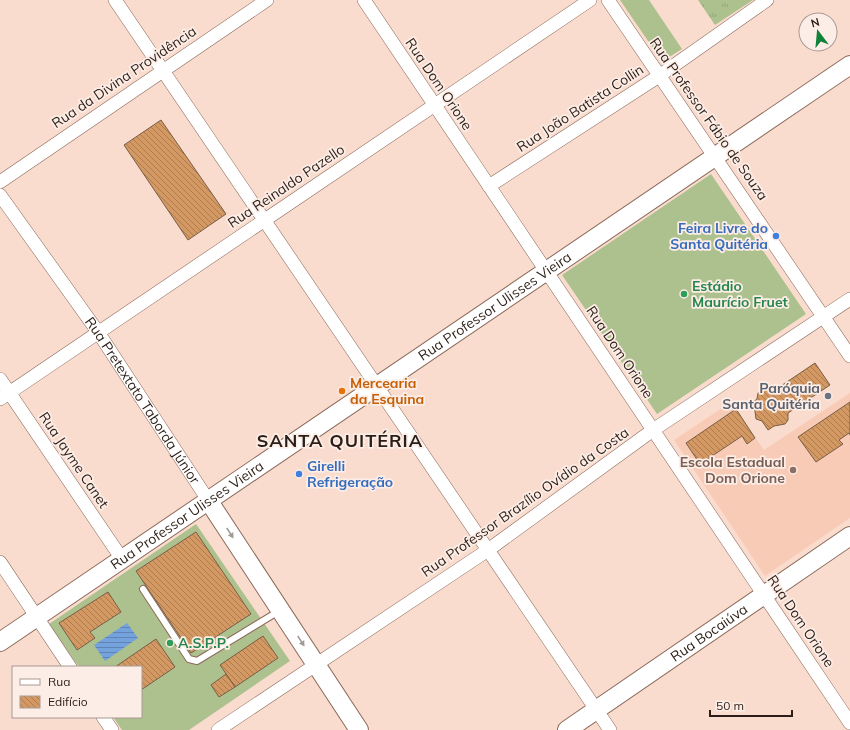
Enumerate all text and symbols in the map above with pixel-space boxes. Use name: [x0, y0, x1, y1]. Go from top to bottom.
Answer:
north arrow: [798, 12, 838, 52]
text: N: [809, 15, 821, 30]
street label: Rua da Divina Providência: [48, 22, 200, 132]
street label: Rua Professor Fábio de Souza: [646, 34, 772, 204]
street label: Rua Dom Orione: [402, 35, 476, 133]
street label: Rua João Batista Collin: [513, 60, 647, 156]
street label: Rua Reinaldo Pazello: [224, 140, 348, 232]
place label: Feira Livre do Santa Quitéria: [670, 219, 768, 253]
marker: Feira Livre do Santa Quitéria: [771, 231, 781, 241]
street label: Rua Professor Ulisses Vieira: [415, 248, 575, 364]
place label: Estádio Maurício Fruet: [692, 277, 789, 311]
marker: Estádio Maurício Fruet: [679, 289, 689, 299]
street label: Rua Dom Orione: [583, 303, 657, 401]
street label: Rua Pretextato Taborda Júnior: [81, 313, 204, 488]
place label: Mercearia da Esquina: [350, 374, 424, 408]
place label: Paróquia Santa Quitéria: [722, 379, 820, 413]
marker: Mercearia da Esquina: [337, 386, 347, 396]
marker: Paróquia Santa Quitéria: [823, 391, 833, 401]
street label: Rua Jayme Canet: [35, 408, 113, 512]
street label: Rua Professor Brazílio Ovídio da Costa: [418, 423, 632, 581]
district label: SANTA QUITÉRIA: [257, 429, 423, 452]
place label: Escola Estadual Dom Orione: [680, 453, 785, 487]
street label: Rua Professor Ulisses Vieira: [107, 457, 267, 573]
place label: Girelli Refrigeração: [307, 457, 393, 491]
marker: Escola Estadual Dom Orione: [788, 465, 798, 475]
marker: Girelli Refrigeração: [294, 469, 304, 479]
one-way arrow: [226, 527, 234, 538]
street label: Rua Dom Orione: [764, 572, 838, 670]
street label: Rua Bocaiúva: [667, 600, 751, 666]
place label: A.S.P.P.: [178, 634, 229, 652]
one-way arrow: [297, 636, 305, 646]
marker: A.S.P.P.: [165, 638, 175, 648]
legend: [12, 666, 142, 718]
text: Rua: [48, 674, 70, 689]
scale bar: [710, 692, 792, 718]
text: Edifício: [48, 694, 88, 709]
text: 50 m: [716, 698, 744, 713]

